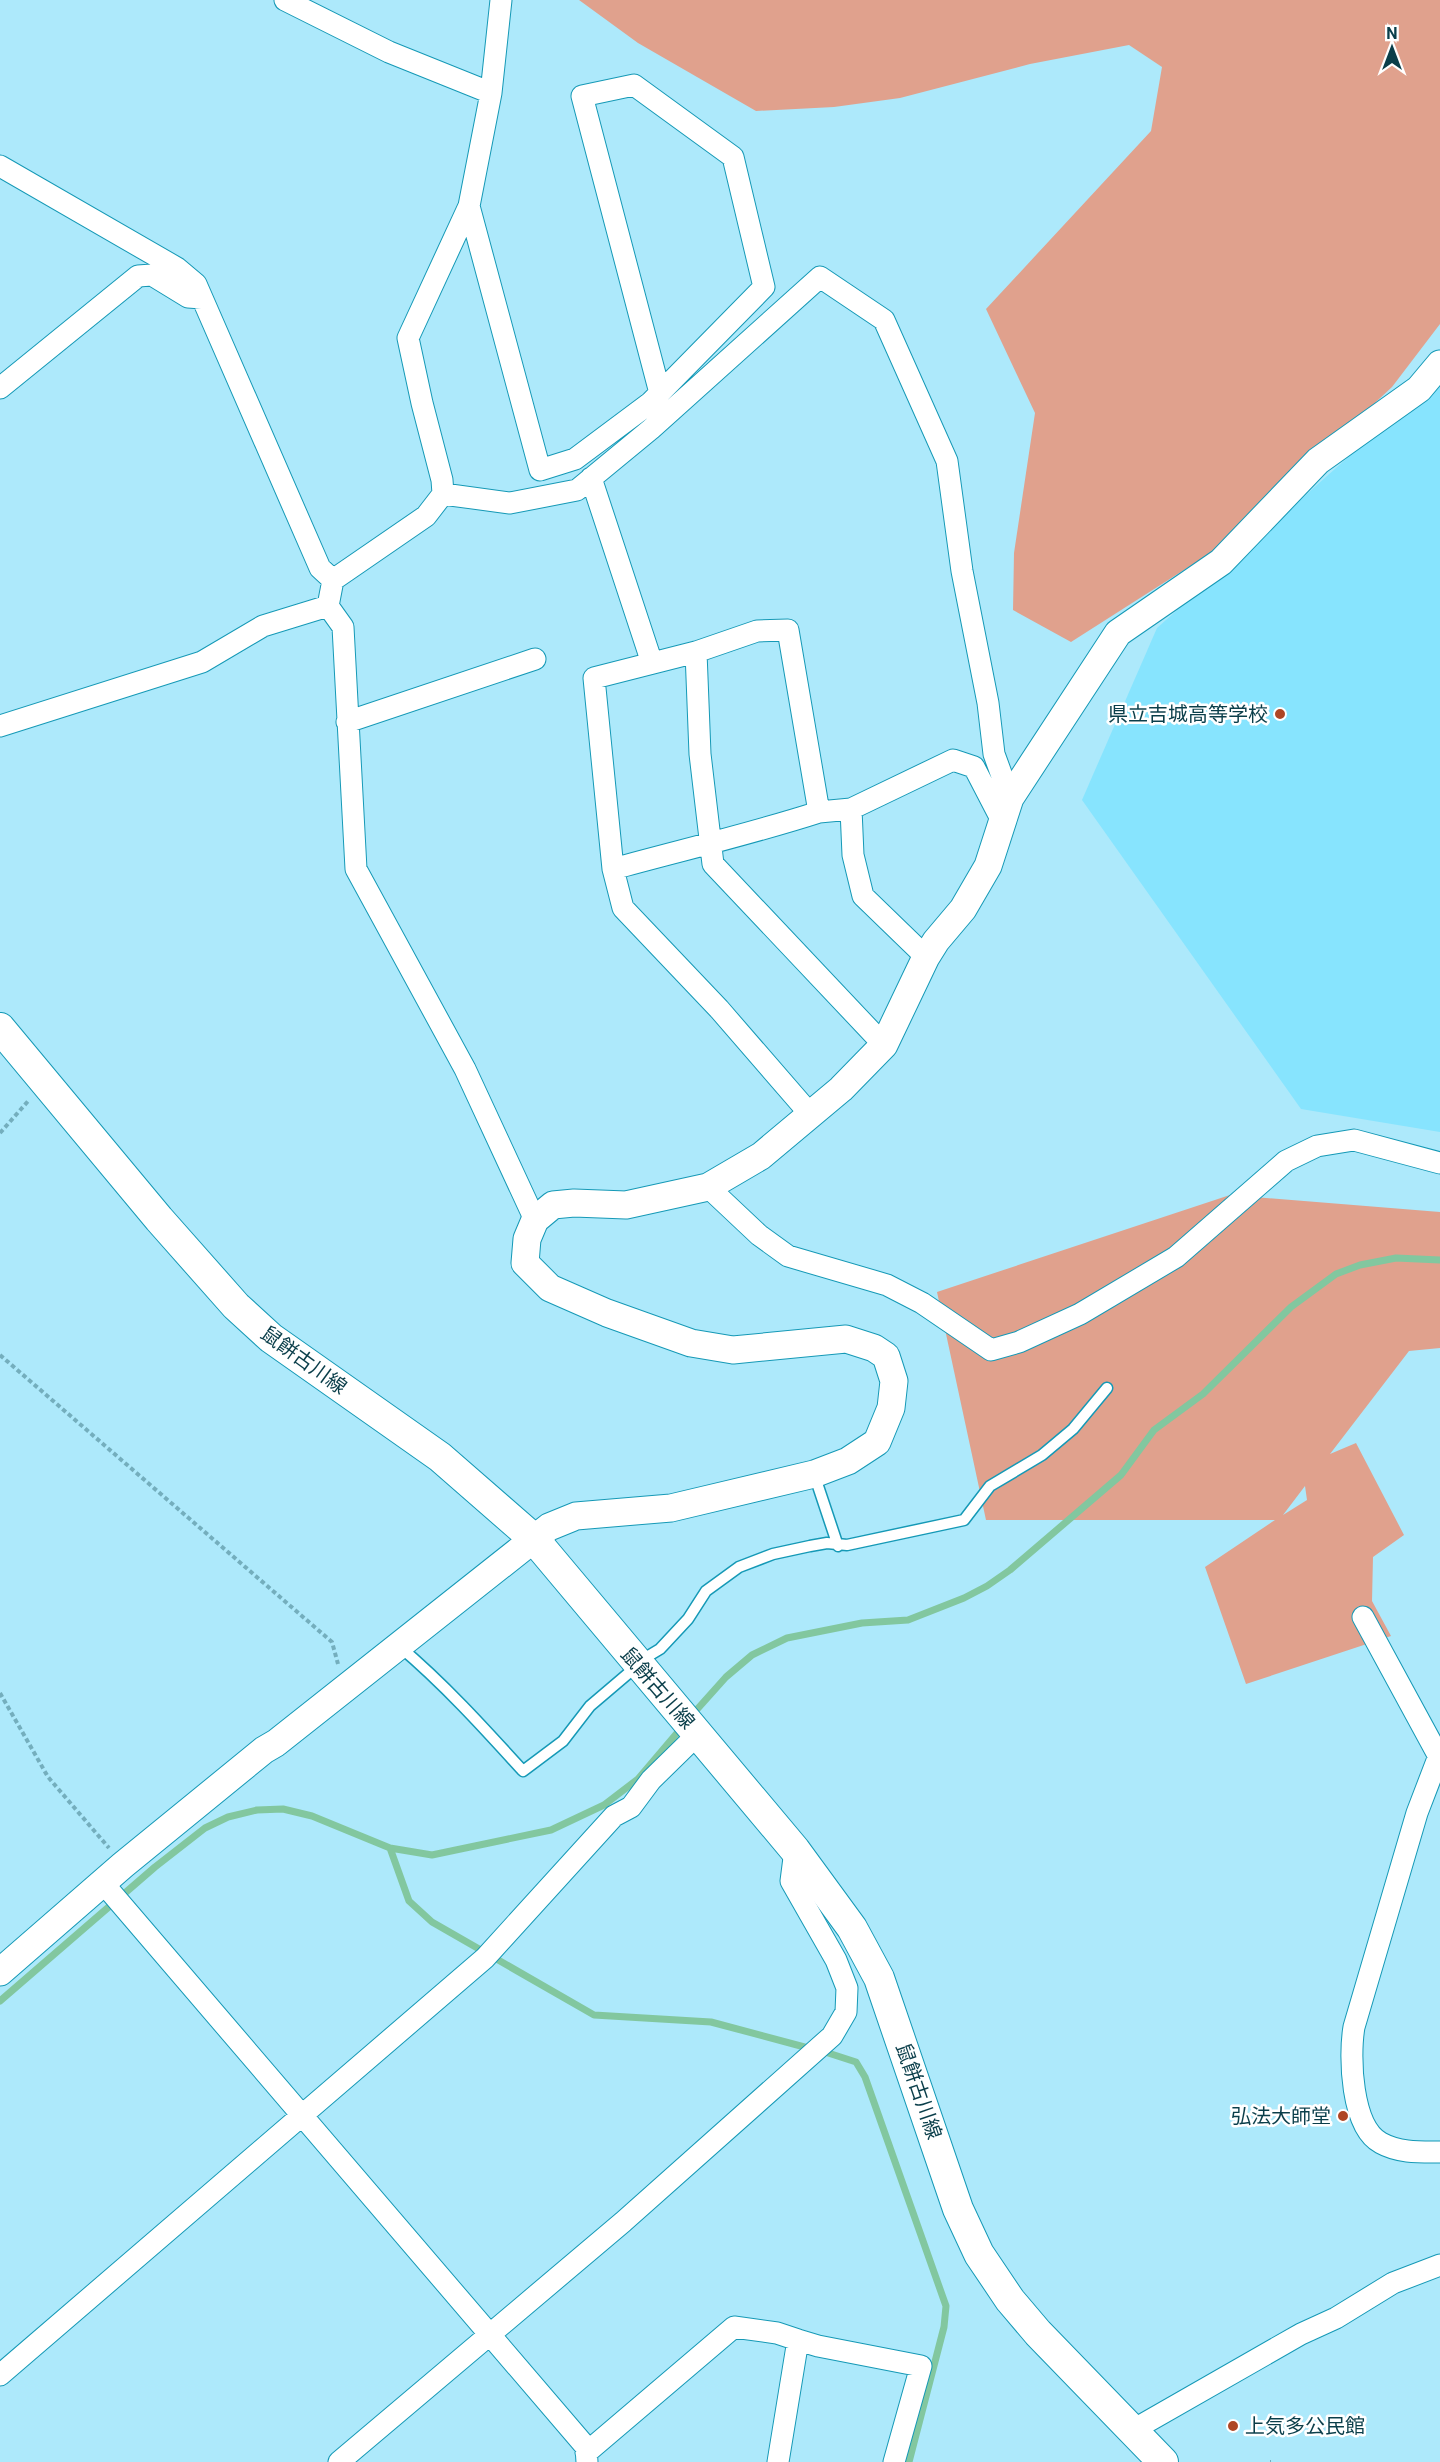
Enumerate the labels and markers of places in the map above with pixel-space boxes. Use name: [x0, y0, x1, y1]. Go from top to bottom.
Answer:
place label: 県立吉城高等学校: [1108, 702, 1268, 726]
marker: 県立吉城高等学校: [1273, 707, 1287, 721]
place label: 弘法大師堂: [1231, 2104, 1331, 2128]
marker: 弘法大師堂: [1336, 2109, 1350, 2123]
place label: 上気多公民館: [1245, 2414, 1365, 2438]
marker: 上気多公民館: [1226, 2419, 1240, 2433]

